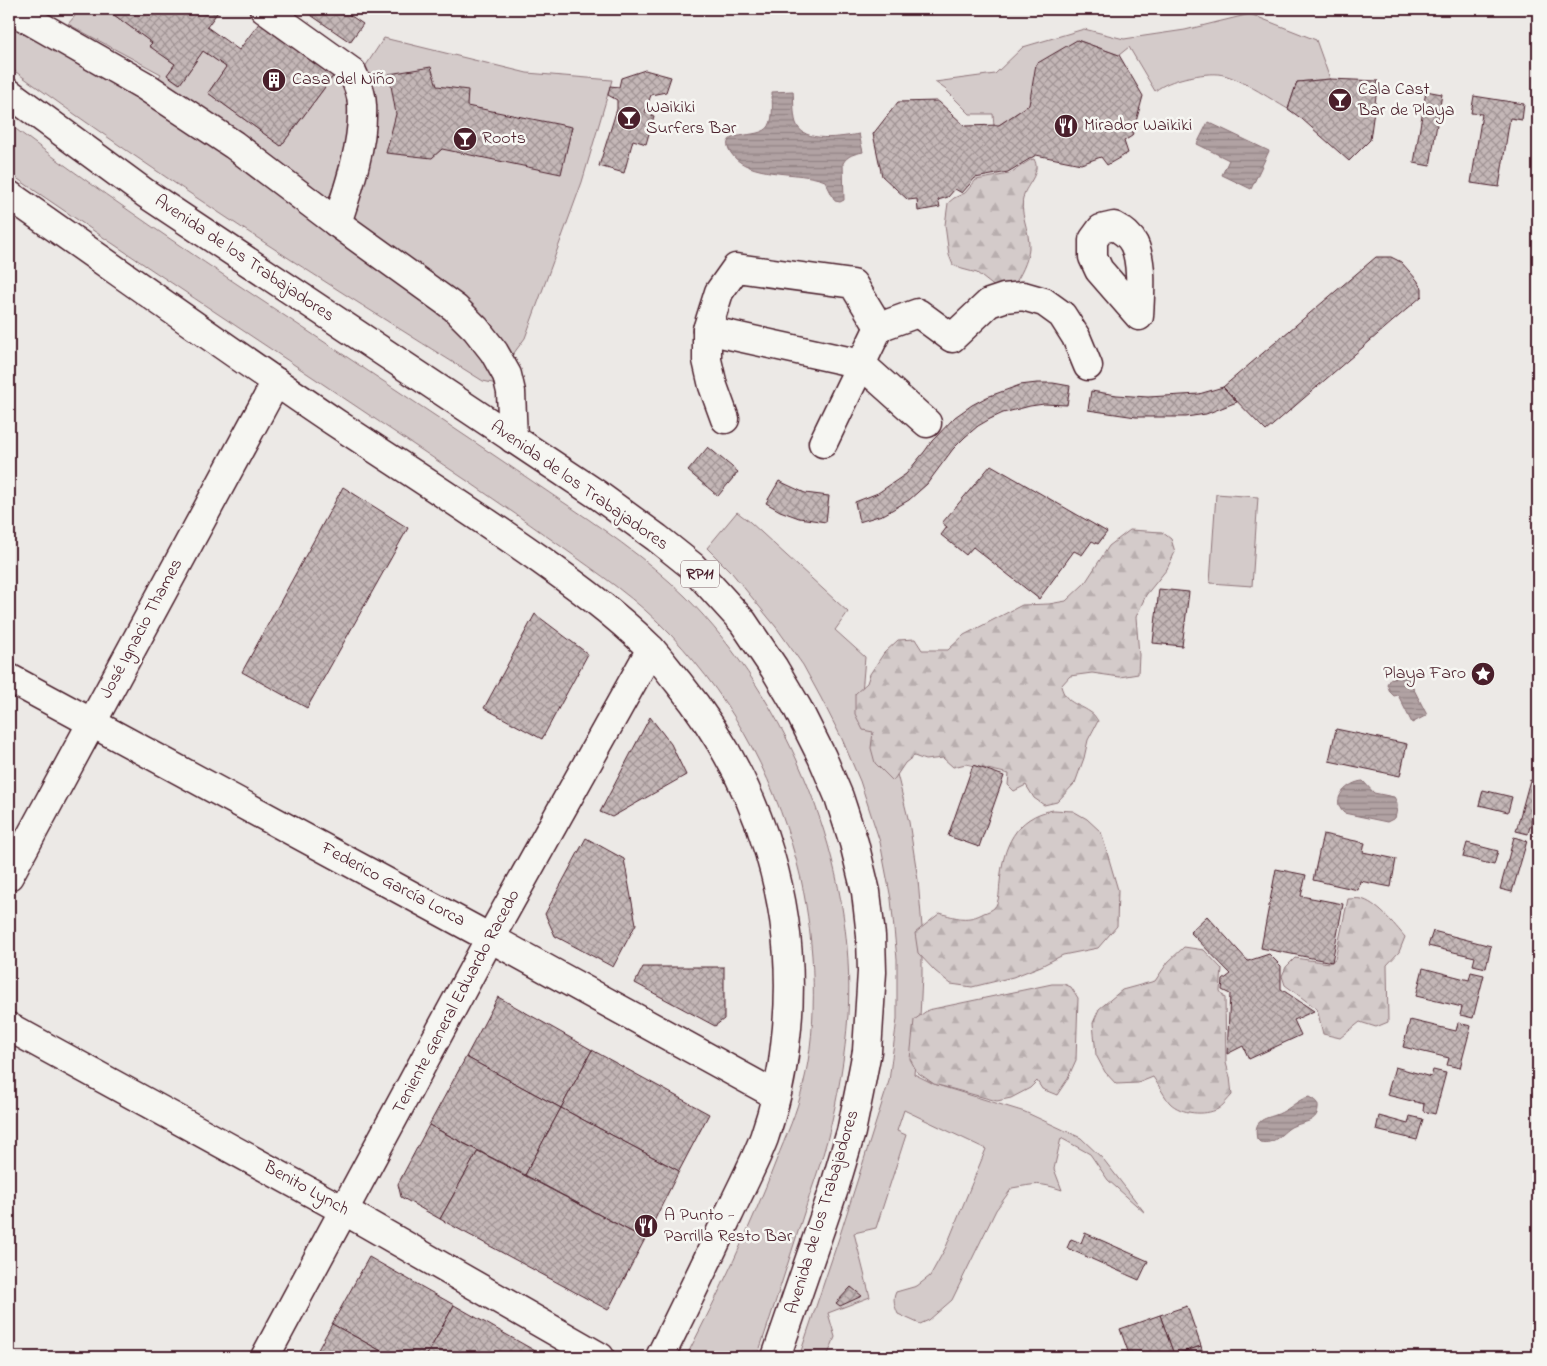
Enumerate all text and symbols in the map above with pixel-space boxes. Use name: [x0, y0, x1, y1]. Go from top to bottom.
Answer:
building icon: Casa del Niño: [261, 67, 287, 93]
place label: Casa del Niño: [292, 67, 394, 93]
place label: Cala Cast Bar de Playa: [1357, 77, 1454, 124]
bar icon: Cala Cast Bar de Playa: [1327, 87, 1353, 113]
place label: Waikiki Surfers Bar: [646, 95, 737, 142]
bar icon: Waikiki Surfers Bar: [616, 105, 642, 131]
restaurant icon: Mirador Waikiki: [1053, 113, 1079, 139]
place label: Mirador Waikiki: [1084, 113, 1192, 139]
bar icon: Roots: [452, 126, 478, 152]
place label: Roots: [482, 126, 526, 152]
street label: Avenida de los Trabajadores: [149, 189, 339, 329]
street label: Avenida de los Trabajadores: [485, 414, 673, 558]
street label: José Ignacio Thames: [94, 554, 191, 704]
road number: RP11: [681, 560, 719, 588]
place label: Playa Faro: [1383, 661, 1466, 687]
place icon: Playa Faro: [1470, 661, 1496, 687]
street label: Federico García Lorca: [315, 836, 470, 934]
street label: Teniente General Eduardo Racedo: [387, 885, 527, 1119]
street label: Avenida de los Trabajadores: [780, 1107, 866, 1317]
street label: Benito Lynch: [258, 1154, 354, 1223]
place label: A Punto - Parrilla Resto Bar: [664, 1203, 793, 1250]
restaurant icon: A Punto - Parrilla Resto Bar: [633, 1213, 659, 1239]

